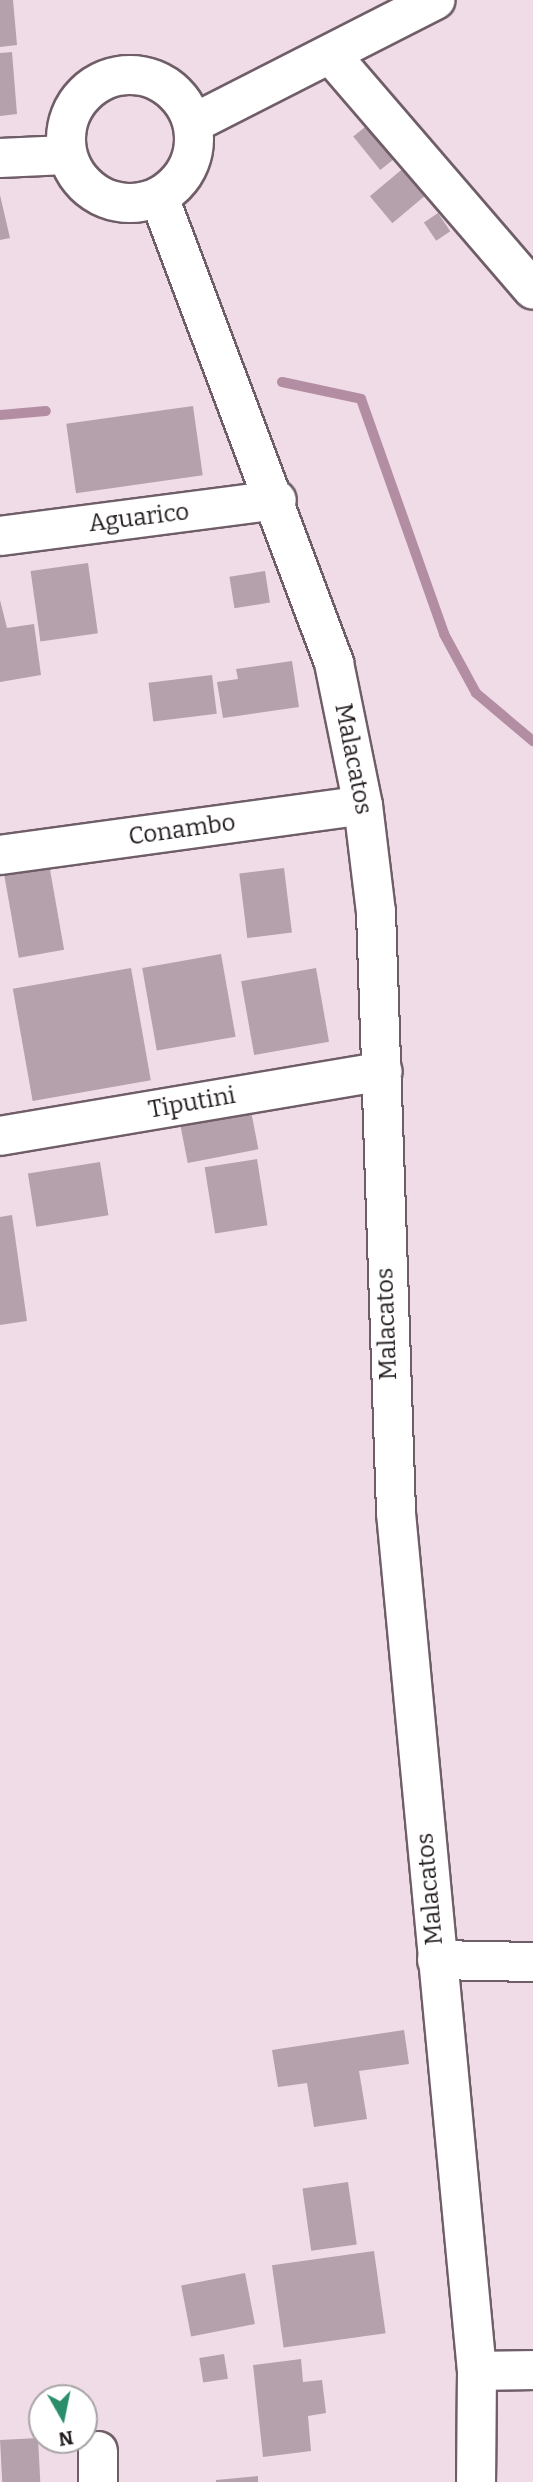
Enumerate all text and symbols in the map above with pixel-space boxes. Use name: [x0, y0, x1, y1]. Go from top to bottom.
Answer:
street label: Aguarico: [87, 498, 191, 538]
street label: Malacatos: [328, 701, 378, 817]
street label: Conambo: [127, 808, 237, 852]
street label: Tiputini: [146, 1081, 238, 1125]
street label: Malacatos: [371, 1267, 403, 1381]
street label: Malacatos: [411, 1832, 449, 1946]
north arrow: [28, 2384, 98, 2454]
text: N: [57, 2426, 75, 2451]

